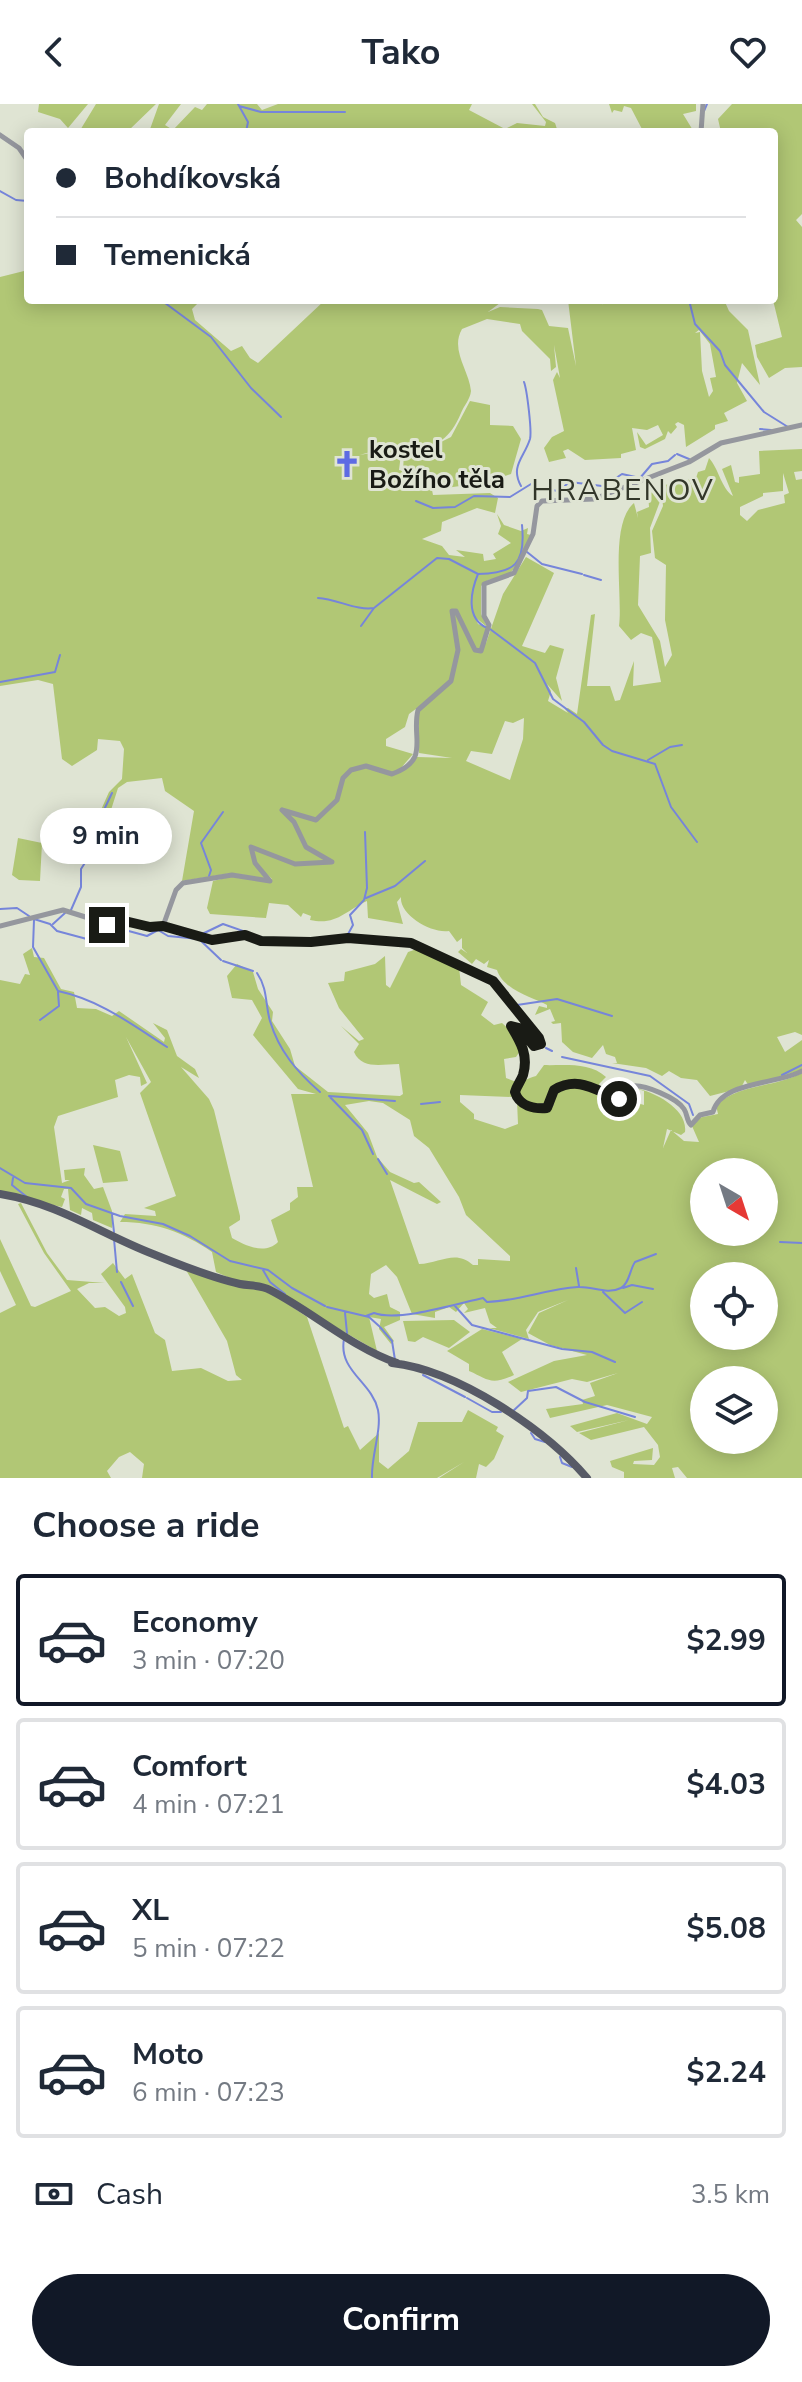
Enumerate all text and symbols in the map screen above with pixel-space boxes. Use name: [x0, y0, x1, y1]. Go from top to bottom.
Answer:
text: Tako: [362, 28, 440, 77]
icon: back: [32, 30, 76, 74]
icon: heart: [726, 30, 770, 74]
text: Bohdíkovská: [104, 158, 281, 199]
text: Temenická: [104, 235, 251, 276]
place label: kostel Božího těla: [369, 432, 505, 497]
church icon: kostel Božího těla: [332, 449, 362, 479]
district label: HRABENOV: [531, 470, 715, 511]
callout: 9 min: [41, 809, 173, 865]
text: 9 min: [72, 818, 140, 853]
route end: [89, 907, 125, 943]
route start: [601, 1081, 637, 1117]
north arrow: [690, 1158, 778, 1246]
map controls: [690, 1158, 778, 1454]
button: locate: [690, 1262, 778, 1350]
button: layers: [690, 1366, 778, 1454]
text: Choose a ride: [32, 1501, 260, 1550]
text: Economy: [132, 1602, 258, 1643]
icon: car: [36, 1604, 108, 1676]
text: $2.99: [687, 1620, 766, 1661]
text: 3 min · 07:20: [132, 1643, 285, 1678]
text: Comfort: [132, 1746, 247, 1787]
icon: car: [36, 1748, 108, 1820]
text: $4.03: [687, 1764, 766, 1805]
text: 4 min · 07:21: [132, 1787, 285, 1822]
text: XL: [132, 1890, 169, 1931]
icon: car: [36, 1892, 108, 1964]
text: $5.08: [687, 1908, 766, 1949]
text: 5 min · 07:22: [132, 1931, 285, 1966]
text: Moto: [132, 2034, 204, 2075]
icon: car: [36, 2036, 108, 2108]
text: $2.24: [687, 2052, 766, 2093]
text: 6 min · 07:23: [132, 2075, 285, 2110]
icon: cash: [32, 2172, 76, 2216]
text: Cash: [96, 2174, 163, 2215]
text: 3.5 km: [691, 2177, 770, 2212]
button: Confirm: [32, 2274, 770, 2366]

